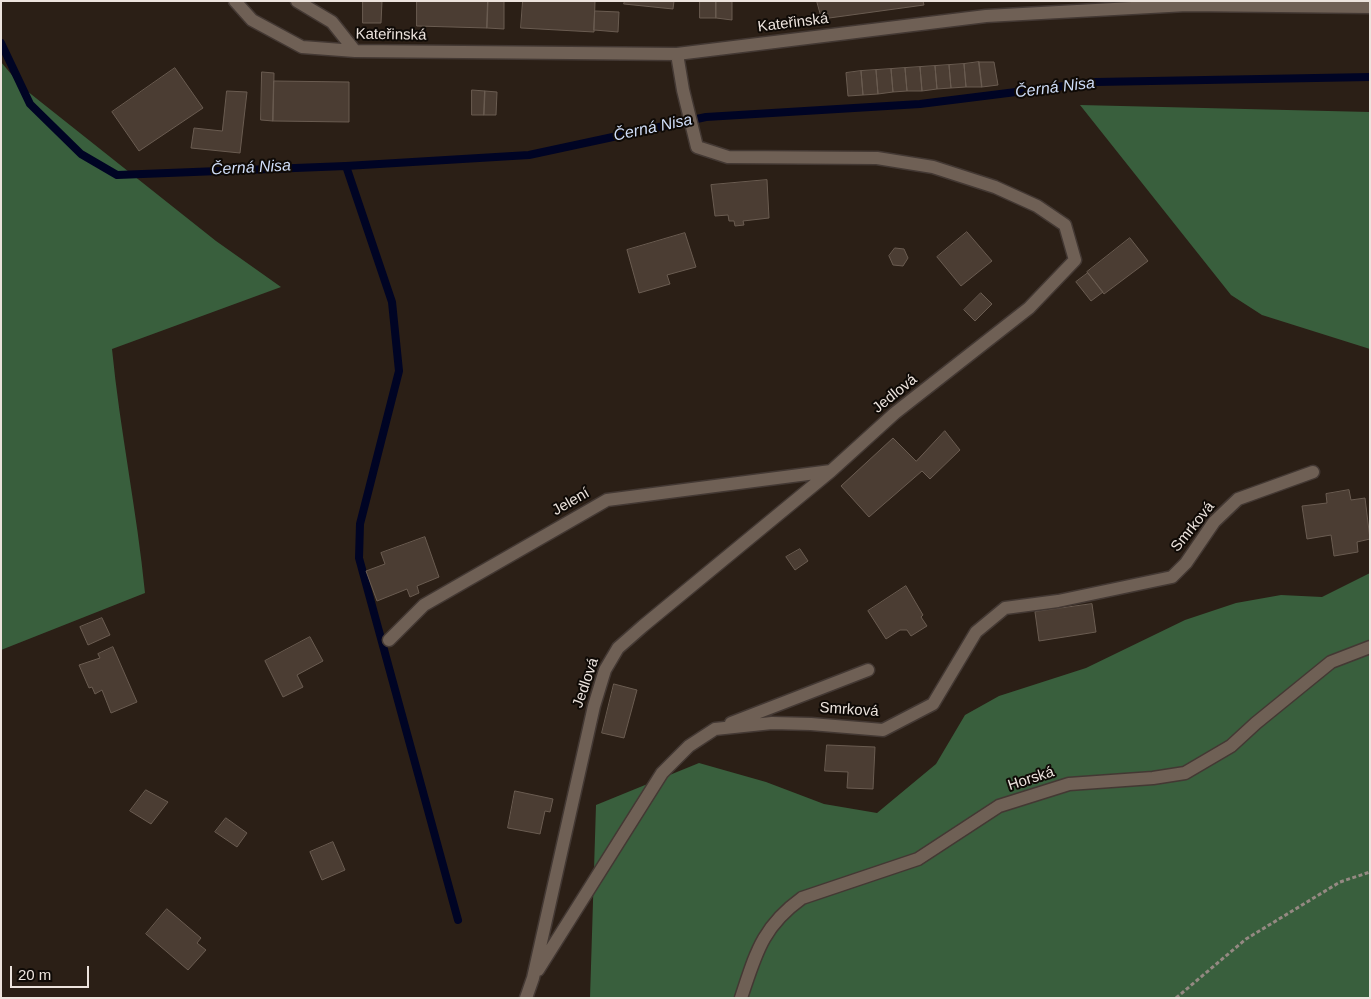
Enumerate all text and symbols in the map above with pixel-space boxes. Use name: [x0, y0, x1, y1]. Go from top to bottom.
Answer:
street label: Kateřinská: [757, 10, 829, 36]
street label: Kateřinská: [355, 25, 427, 45]
water label: Černá Nisa: [1014, 74, 1096, 102]
water label: Černá Nisa: [612, 110, 694, 146]
water label: Černá Nisa: [211, 156, 291, 180]
street label: Jedlová: [869, 371, 921, 417]
street label: Jelení: [549, 484, 593, 520]
street label: Smrková: [1167, 498, 1219, 556]
street label: Jedlová: [569, 656, 603, 710]
street label: Smrková: [819, 699, 879, 721]
street label: Horská: [1006, 763, 1056, 795]
scale bar: [12, 956, 91, 988]
text: 20 m: [18, 966, 51, 983]

